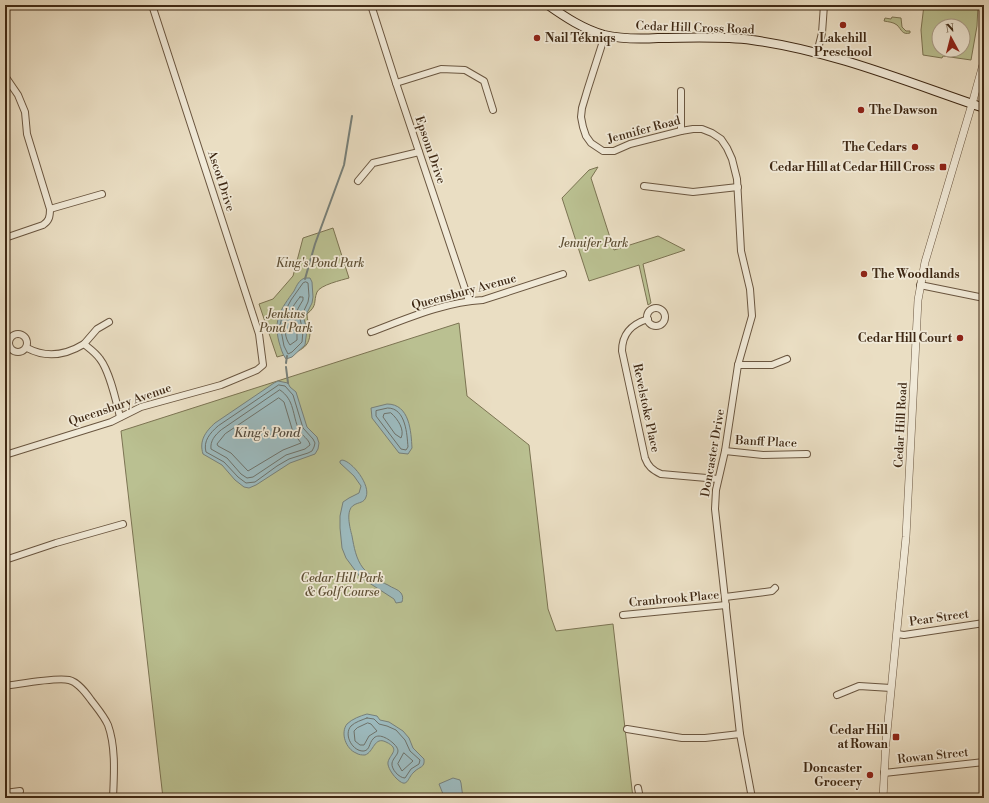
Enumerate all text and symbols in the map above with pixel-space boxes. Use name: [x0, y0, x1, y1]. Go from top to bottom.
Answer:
street label: Cedar Hill Cross Road: [635, 18, 755, 38]
north arrow: [931, 18, 971, 58]
marker: Lakehill Preschool: [838, 20, 848, 30]
text: N: [945, 22, 955, 37]
place label: Nail Tékniqs: [545, 31, 616, 46]
place label: Lakehill Preschool: [814, 31, 872, 60]
marker: Nail Tékniqs: [532, 33, 542, 43]
place label: The Dawson: [869, 103, 938, 118]
marker: The Dawson: [856, 105, 866, 115]
street label: Jennifer Road: [605, 113, 682, 147]
street label: Epsom Drive: [411, 114, 449, 186]
place label: The Cedars: [842, 140, 907, 155]
marker: The Cedars: [910, 142, 920, 152]
street label: Ascot Drive: [204, 148, 238, 213]
place label: Cedar Hill at Cedar Hill Cross: [769, 160, 935, 175]
marker: Cedar Hill at Cedar Hill Cross: [938, 162, 948, 172]
park label: Jennifer Park: [558, 236, 628, 251]
park label: King's Pond Park: [276, 256, 364, 271]
place label: The Woodlands: [872, 267, 960, 282]
marker: The Woodlands: [859, 269, 869, 279]
street label: Queensbury Avenue: [410, 271, 518, 313]
park label: Jenkins Pond Park: [258, 307, 313, 336]
place label: Cedar Hill Court: [858, 331, 953, 346]
marker: Cedar Hill Court: [955, 333, 965, 343]
street label: Revelstoke Place: [629, 362, 663, 454]
street label: Queensbury Avenue: [67, 380, 173, 430]
street label: Cedar Hill Road: [891, 382, 911, 468]
street label: Doncaster Drive: [698, 408, 728, 498]
water label: King's Pond: [234, 425, 301, 441]
street label: Banff Place: [734, 433, 797, 451]
park label: Cedar Hill Park & Golf Course: [301, 571, 383, 600]
street label: Cranbrook Place: [628, 588, 720, 610]
street label: Pear Street: [908, 606, 970, 630]
place label: Cedar Hill at Rowan: [829, 723, 889, 752]
marker: Cedar Hill at Rowan: [891, 732, 901, 742]
street label: Rowan Street: [897, 745, 970, 767]
place label: Doncaster Grocery: [803, 761, 863, 790]
marker: Doncaster Grocery: [865, 770, 875, 780]

